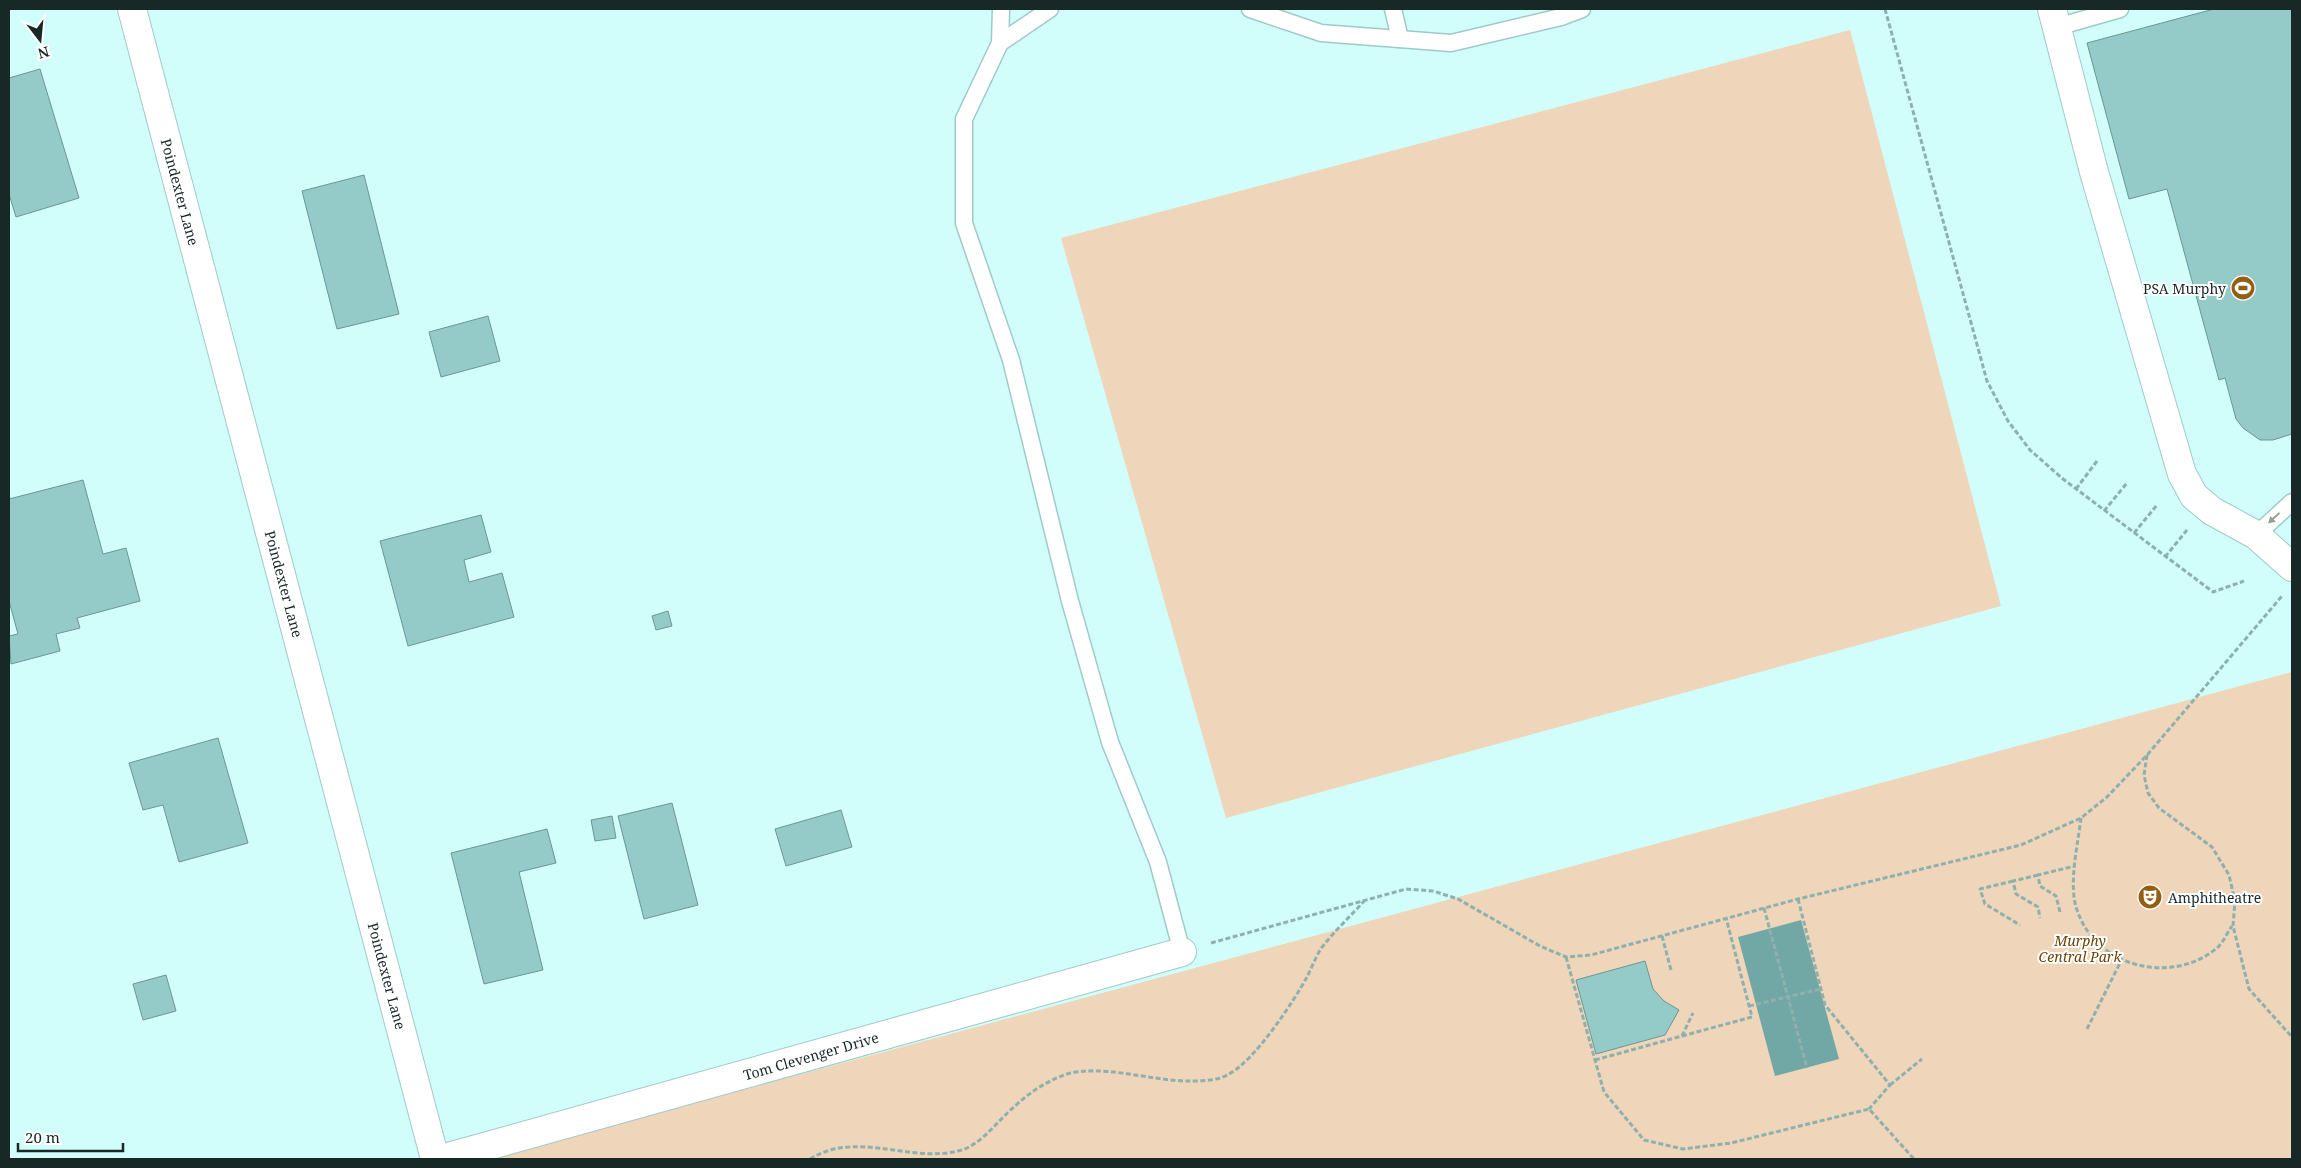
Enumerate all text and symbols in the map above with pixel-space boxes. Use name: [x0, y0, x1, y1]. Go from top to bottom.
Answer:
north arrow: [15, 15, 65, 65]
text: N: [36, 42, 52, 64]
street label: Poindexter Lane: [157, 136, 203, 248]
sports icon: PSA Murphy: [2230, 275, 2256, 301]
place label: PSA Murphy: [2143, 279, 2226, 298]
one-way arrow: [2269, 512, 2281, 524]
street label: Poindexter Lane: [261, 528, 307, 640]
theatre icon: Amphitheatre: [2137, 884, 2163, 910]
place label: Amphitheatre: [2168, 888, 2261, 907]
street label: Poindexter Lane: [364, 920, 410, 1032]
park label: Murphy Central Park: [2039, 931, 2122, 966]
street label: Tom Clevenger Drive: [741, 1028, 881, 1084]
scale bar: [18, 1120, 122, 1152]
text: 20 m: [25, 1127, 60, 1147]

